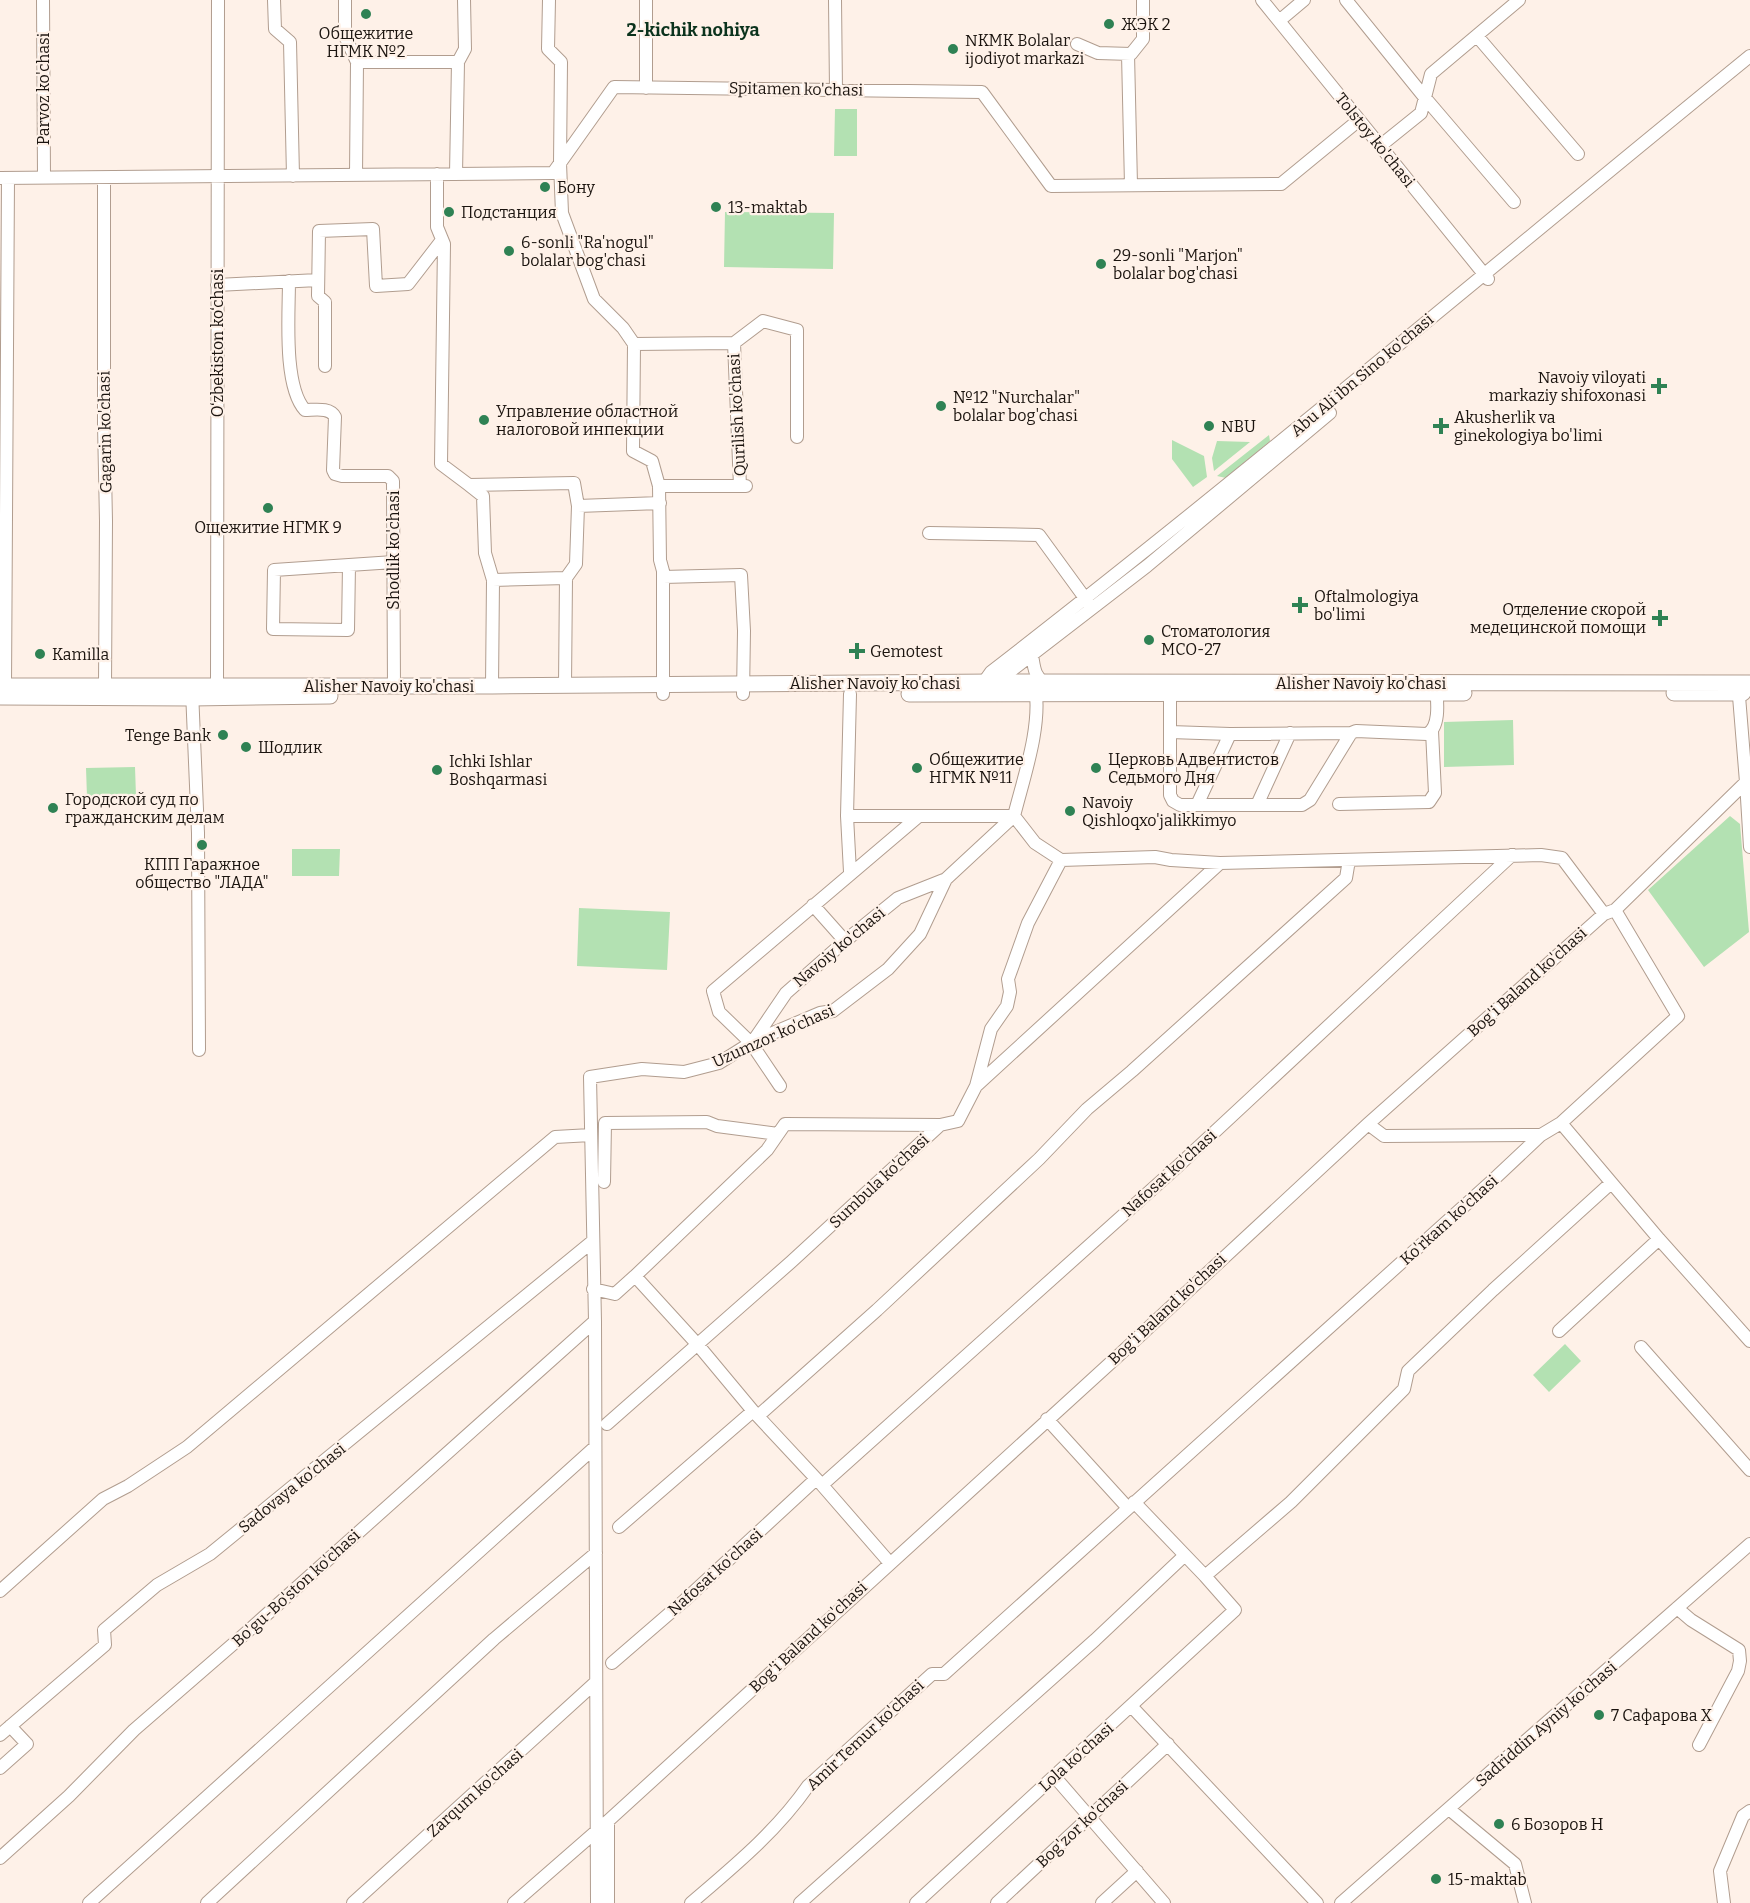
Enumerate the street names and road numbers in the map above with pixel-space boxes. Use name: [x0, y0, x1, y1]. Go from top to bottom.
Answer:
street label: Parvoz ko'chasi: [34, 32, 53, 145]
street label: Spitamen ko'chasi: [729, 78, 864, 100]
street label: Tolstoy ko'chasi: [1331, 89, 1419, 191]
street label: O‘zbekiston ko‘chasi: [208, 268, 227, 417]
street label: Abu Ali ibn Sino ko'chasi: [1287, 310, 1437, 440]
street label: Qurilish ko'chasi: [724, 353, 750, 477]
street label: Gagarin ko'chasi: [94, 371, 116, 493]
street label: Shodlik ko'chasi: [384, 490, 403, 610]
street label: Alisher Navoiy ko'chasi: [790, 674, 961, 693]
street label: Alisher Navoiy ko'chasi: [1276, 674, 1447, 693]
street label: Alisher Navoiy ko'chasi: [304, 677, 475, 696]
street label: Navoiy ko'chasi: [789, 903, 889, 991]
street label: Bog'i Baland ko'chasi: [1463, 923, 1591, 1041]
street label: Uzumzor ko'chasi: [709, 1001, 837, 1071]
street label: Nafosat ko'chasi: [1118, 1125, 1220, 1220]
street label: Sumbula ko'chasi: [825, 1130, 933, 1232]
street label: Ko'rkam ko'chasi: [1396, 1171, 1502, 1269]
street label: Bog'i Baland ko'chasi: [1104, 1249, 1230, 1368]
street label: Sadovaya ko'chasi: [235, 1439, 350, 1537]
street label: Nafosat ko'chasi: [664, 1524, 766, 1619]
street label: Bo'gu-Bo'ston ko'chasi: [228, 1525, 364, 1650]
street label: Bog'i Baland ko'chasi: [745, 1577, 871, 1696]
street label: Sadriddin Ayniy ko'chasi: [1472, 1657, 1621, 1790]
street label: Amir Temur ko'chasi: [802, 1676, 928, 1794]
street label: Lola ko'chasi: [1035, 1718, 1117, 1795]
street label: Zarqum ko'chasi: [423, 1745, 527, 1841]
street label: Bog'zor ko'chasi: [1032, 1776, 1132, 1871]

